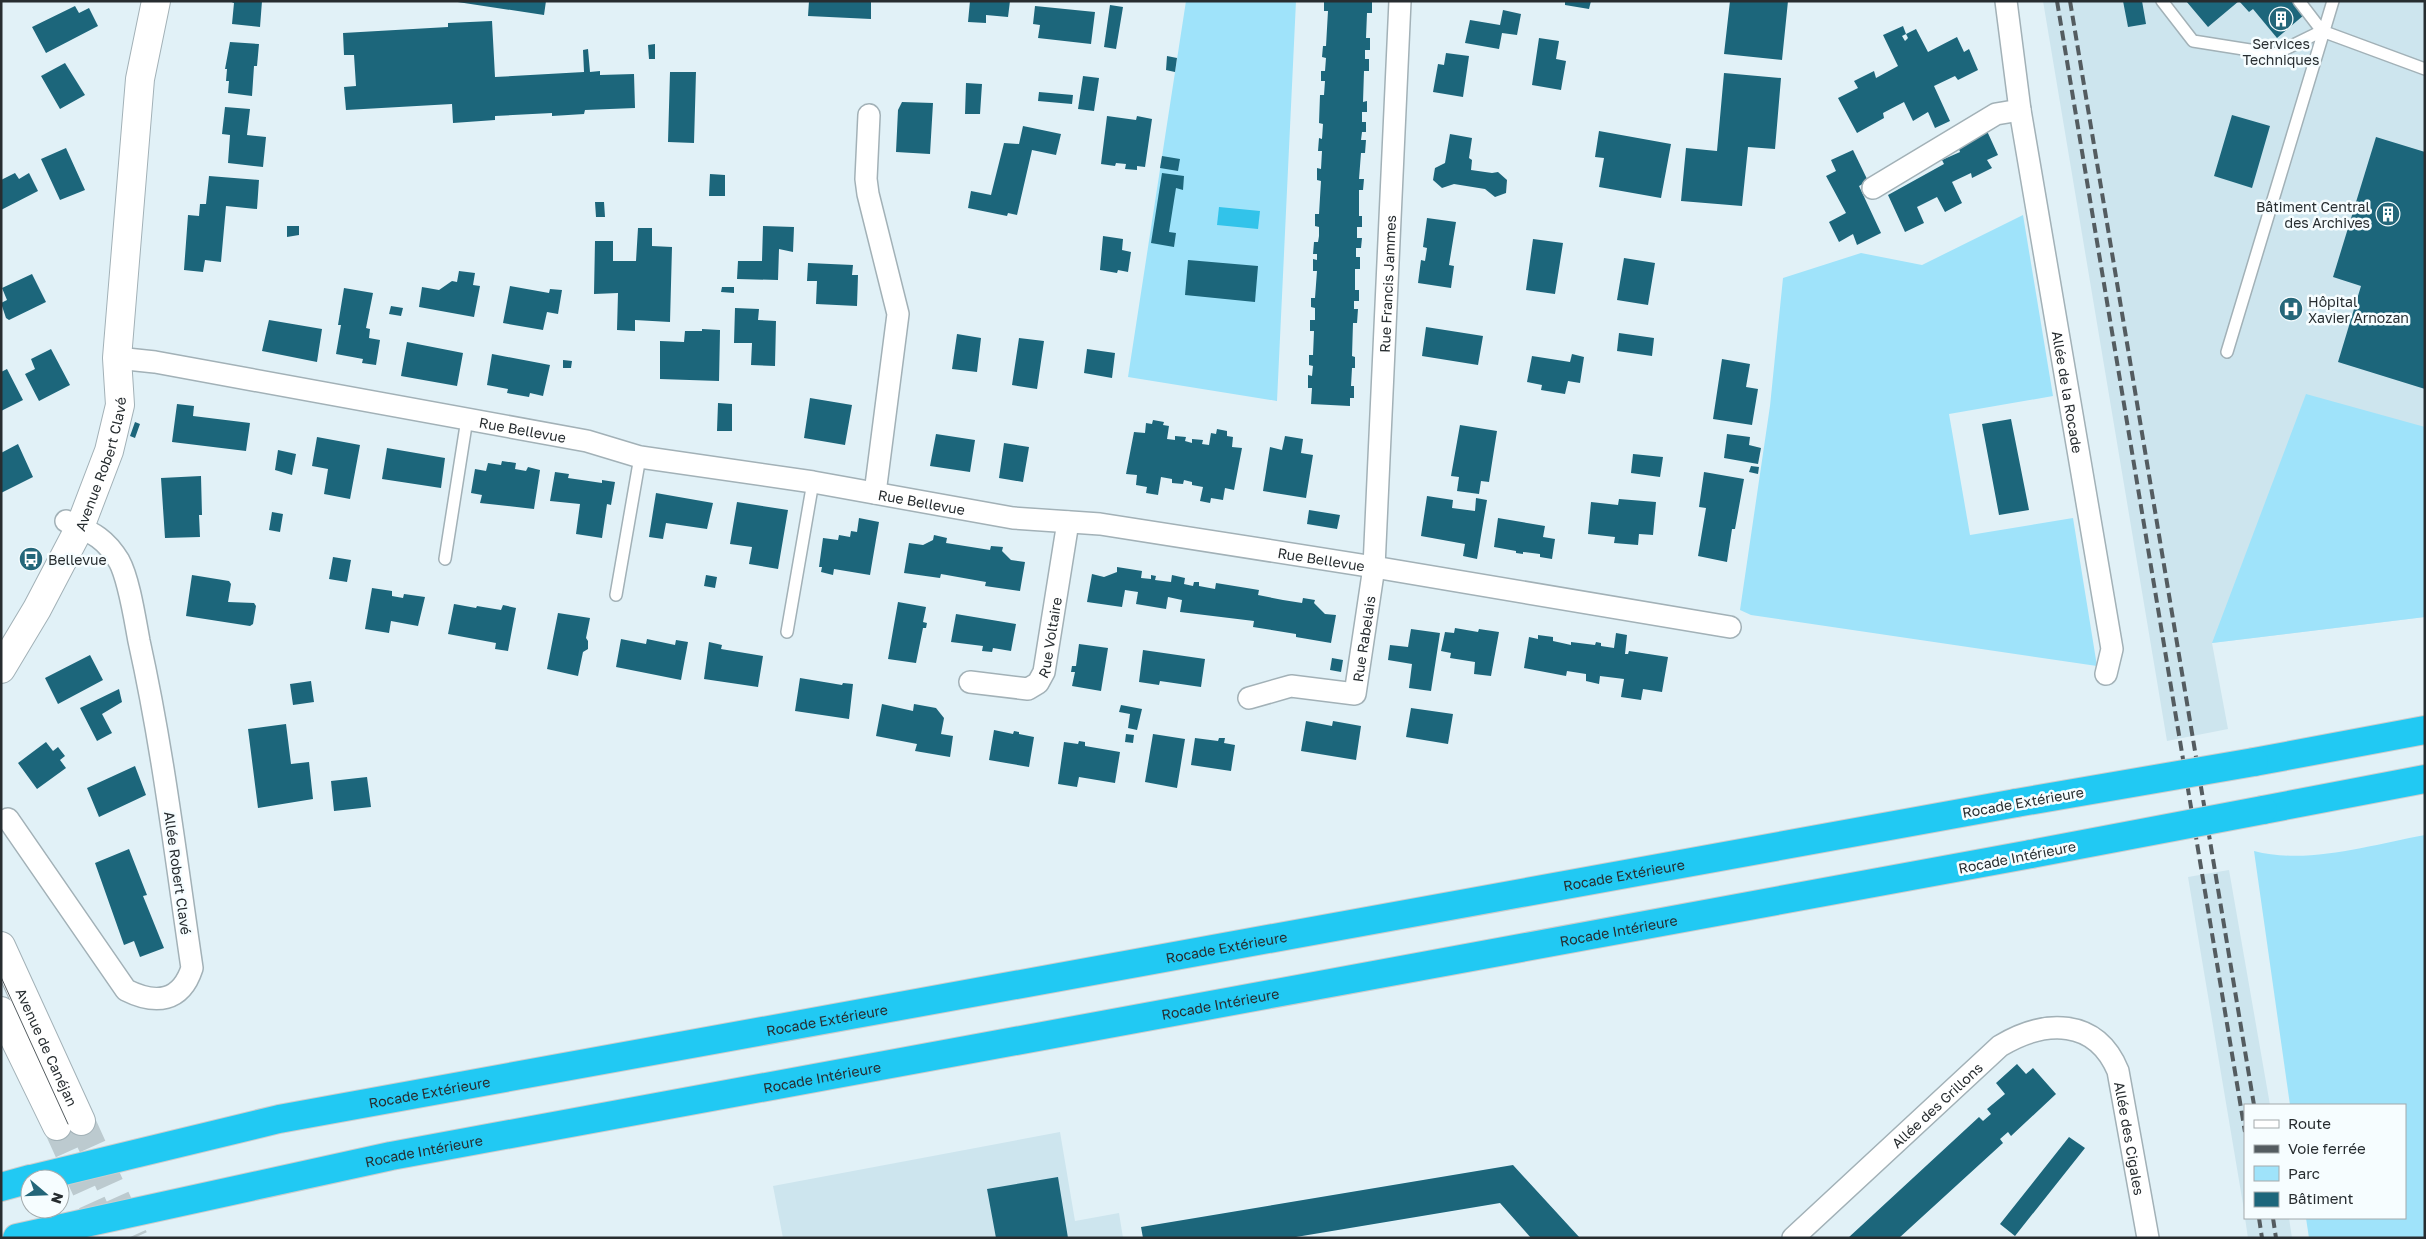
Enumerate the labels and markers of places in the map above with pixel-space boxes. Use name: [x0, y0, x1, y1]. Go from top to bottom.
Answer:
building icon: Services Techniques: [2268, 6, 2294, 32]
place label: Services Techniques: [2243, 35, 2319, 68]
place label: Bâtiment Central des Archives: [2256, 198, 2370, 231]
building icon: Bâtiment Central des Archives: [2375, 201, 2401, 227]
place label: Hôpital Xavier Arnozan: [2308, 293, 2409, 326]
hospital icon: Hôpital Xavier Arnozan: [2278, 296, 2304, 322]
bus stop icon: Bellevue: [18, 546, 44, 572]
place label: Bellevue: [48, 551, 107, 568]

